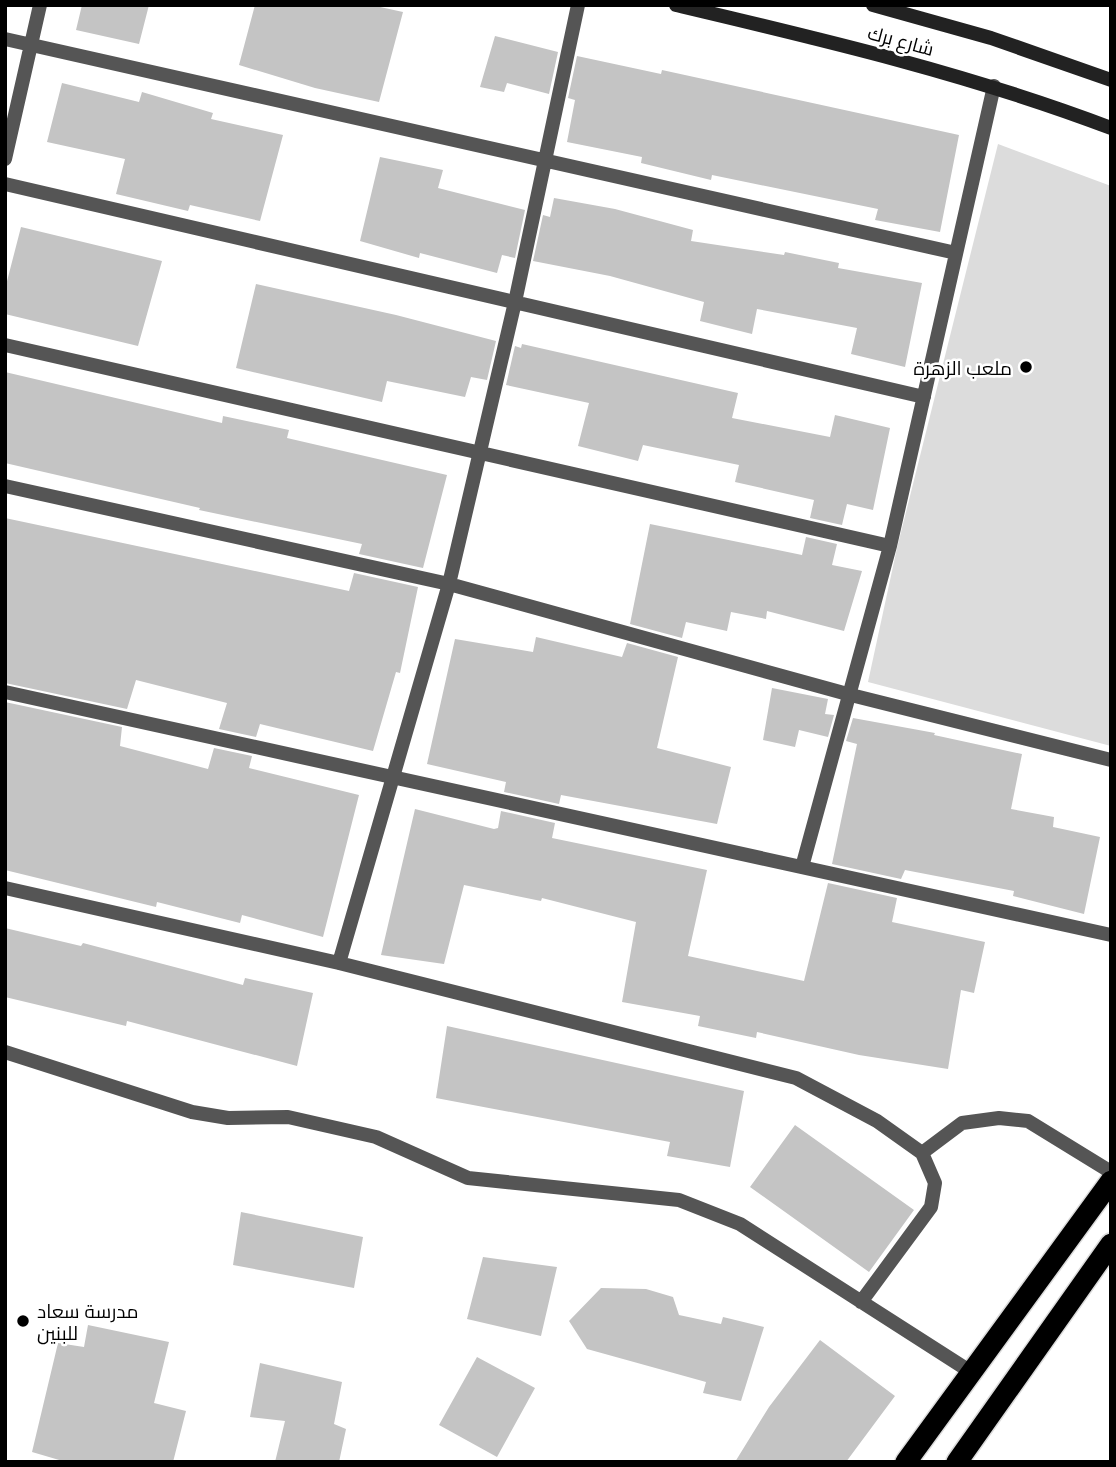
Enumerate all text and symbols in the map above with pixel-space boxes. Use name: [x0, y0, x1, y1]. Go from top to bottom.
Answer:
street label: شارع برك: [865, 20, 937, 63]
place label: ملعب الزهرة: [914, 356, 1012, 380]
marker: ملعب الزهرة: [1018, 359, 1034, 375]
place label: مدرسة سعاد للبنين: [37, 1299, 139, 1345]
marker: مدرسة سعاد للبنين: [15, 1313, 31, 1329]

